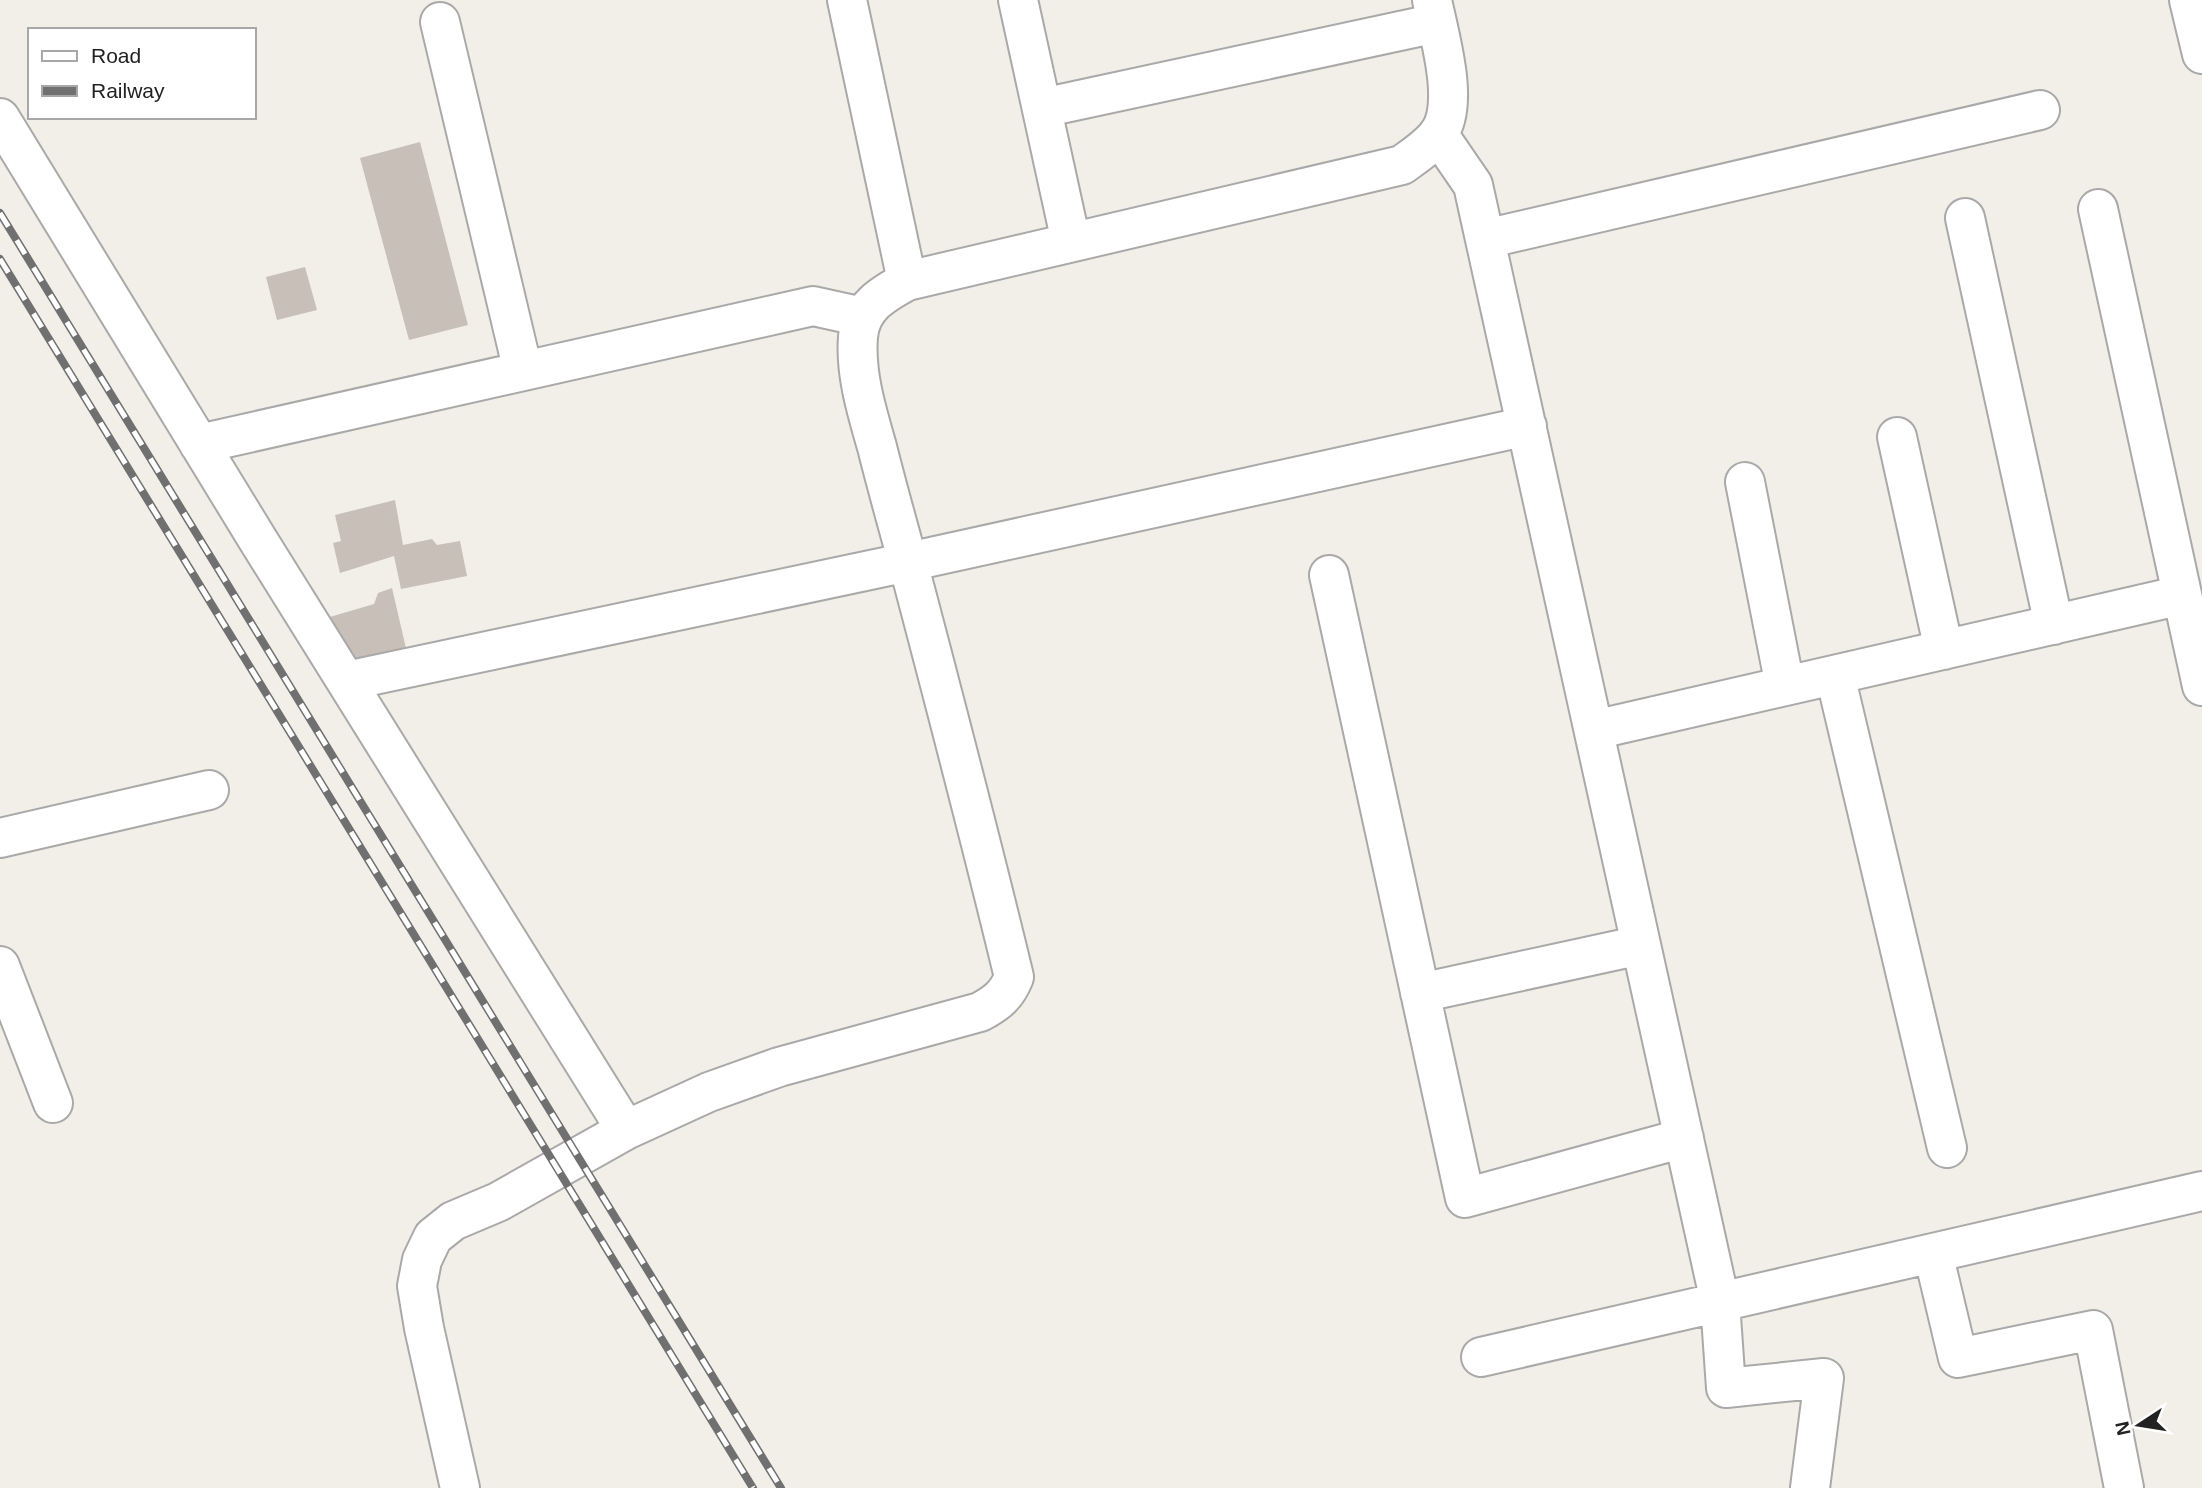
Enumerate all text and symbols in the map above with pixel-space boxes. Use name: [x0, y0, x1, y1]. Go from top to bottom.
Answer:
legend: [28, 28, 256, 119]
text: Road: [91, 44, 141, 67]
text: Railway: [91, 79, 165, 102]
north arrow: [2104, 1390, 2174, 1460]
text: N: [2111, 1420, 2135, 1437]

